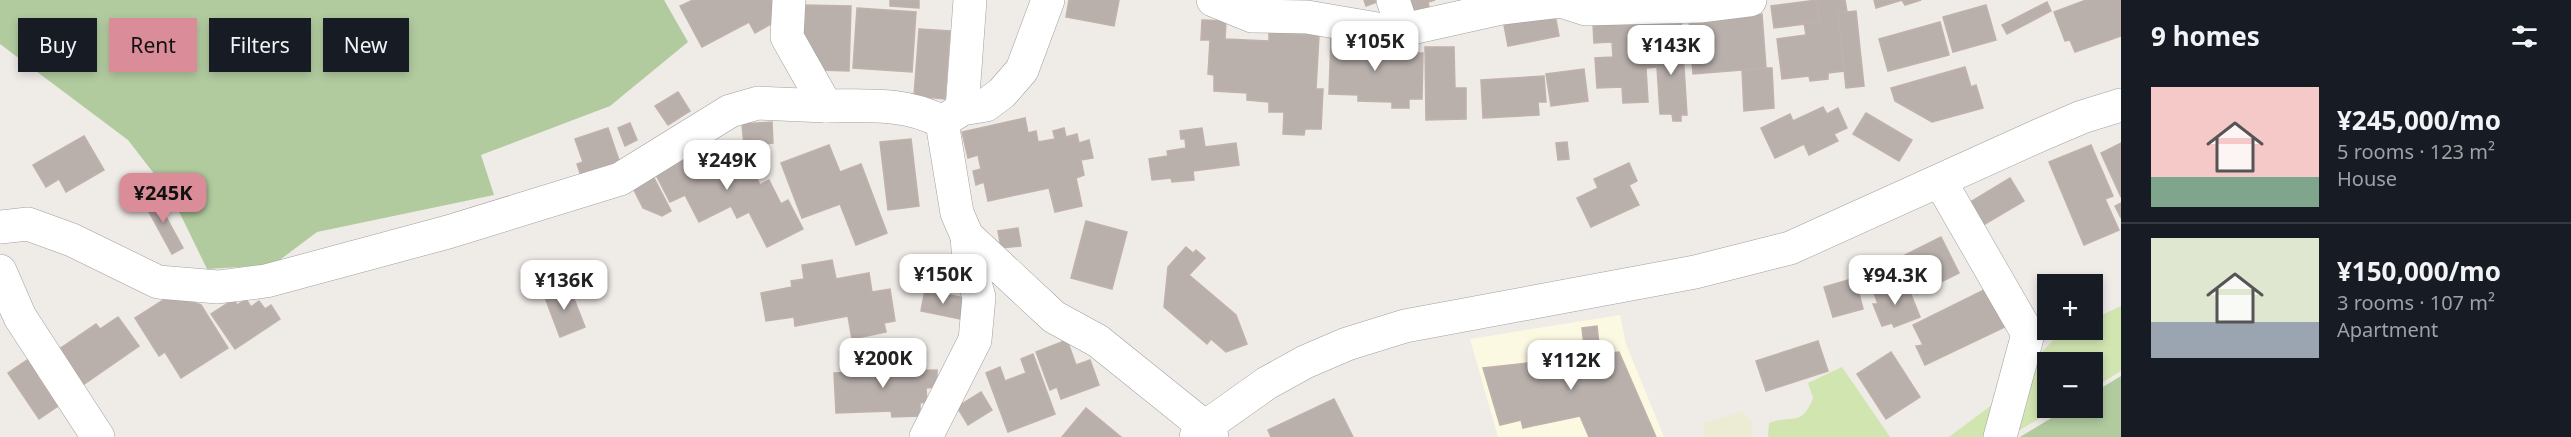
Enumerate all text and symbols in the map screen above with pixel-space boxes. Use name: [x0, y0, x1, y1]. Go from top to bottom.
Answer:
chip: Buy: [18, 18, 97, 72]
chip: Rent: [109, 18, 197, 72]
chip: Filters: [209, 18, 311, 72]
chip: New: [323, 18, 409, 72]
text: 9 homes: [2151, 18, 2260, 54]
icon: filters: [2508, 20, 2541, 53]
pin: ¥105K: [1333, 21, 1417, 72]
pin: ¥143K: [1629, 25, 1713, 76]
text: ¥105K: [1345, 27, 1405, 54]
text: ¥143K: [1641, 31, 1701, 58]
text: ¥245,000/mo: [2337, 102, 2501, 138]
icon: home: [2199, 111, 2271, 183]
text: 5 rooms · 123 m²: [2337, 138, 2495, 165]
pin: ¥249K: [685, 140, 769, 191]
text: ¥249K: [697, 146, 757, 173]
text: House: [2337, 165, 2397, 192]
pin: ¥245K: [121, 173, 205, 224]
text: ¥245K: [133, 179, 193, 206]
text: ¥150,000/mo: [2337, 253, 2501, 289]
pin: ¥150K: [901, 254, 985, 305]
pin: ¥94.3K: [1846, 255, 1944, 306]
pin: ¥136K: [522, 260, 606, 311]
text: ¥150K: [913, 260, 973, 287]
text: ¥94.3K: [1863, 261, 1927, 288]
icon: home: [2199, 262, 2271, 334]
text: ¥136K: [534, 266, 594, 293]
map controls: [2037, 274, 2103, 418]
button: +: [2037, 274, 2103, 340]
text: 3 rooms · 107 m²: [2337, 289, 2495, 316]
text: Apartment: [2337, 316, 2438, 343]
pin: ¥200K: [841, 338, 925, 389]
pin: ¥112K: [1529, 340, 1613, 391]
text: ¥200K: [853, 344, 913, 371]
text: ¥112K: [1541, 346, 1601, 373]
button: −: [2037, 352, 2103, 418]

